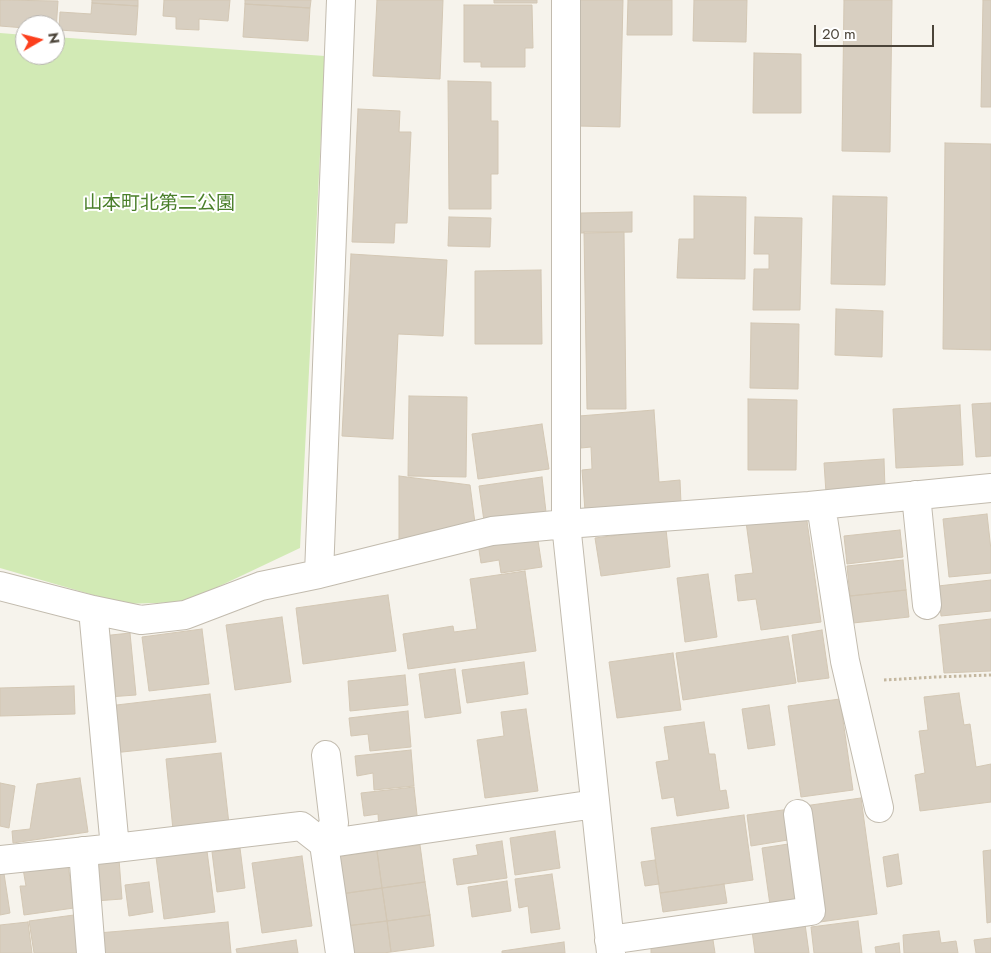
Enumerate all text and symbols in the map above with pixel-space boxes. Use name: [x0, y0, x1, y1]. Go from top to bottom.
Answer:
north arrow: [15, 15, 65, 65]
scale bar: [816, 15, 936, 47]
text: 20 m: [822, 23, 856, 45]
text: N: [43, 31, 65, 45]
park label: 山本町北第二公園: [83, 193, 235, 215]

